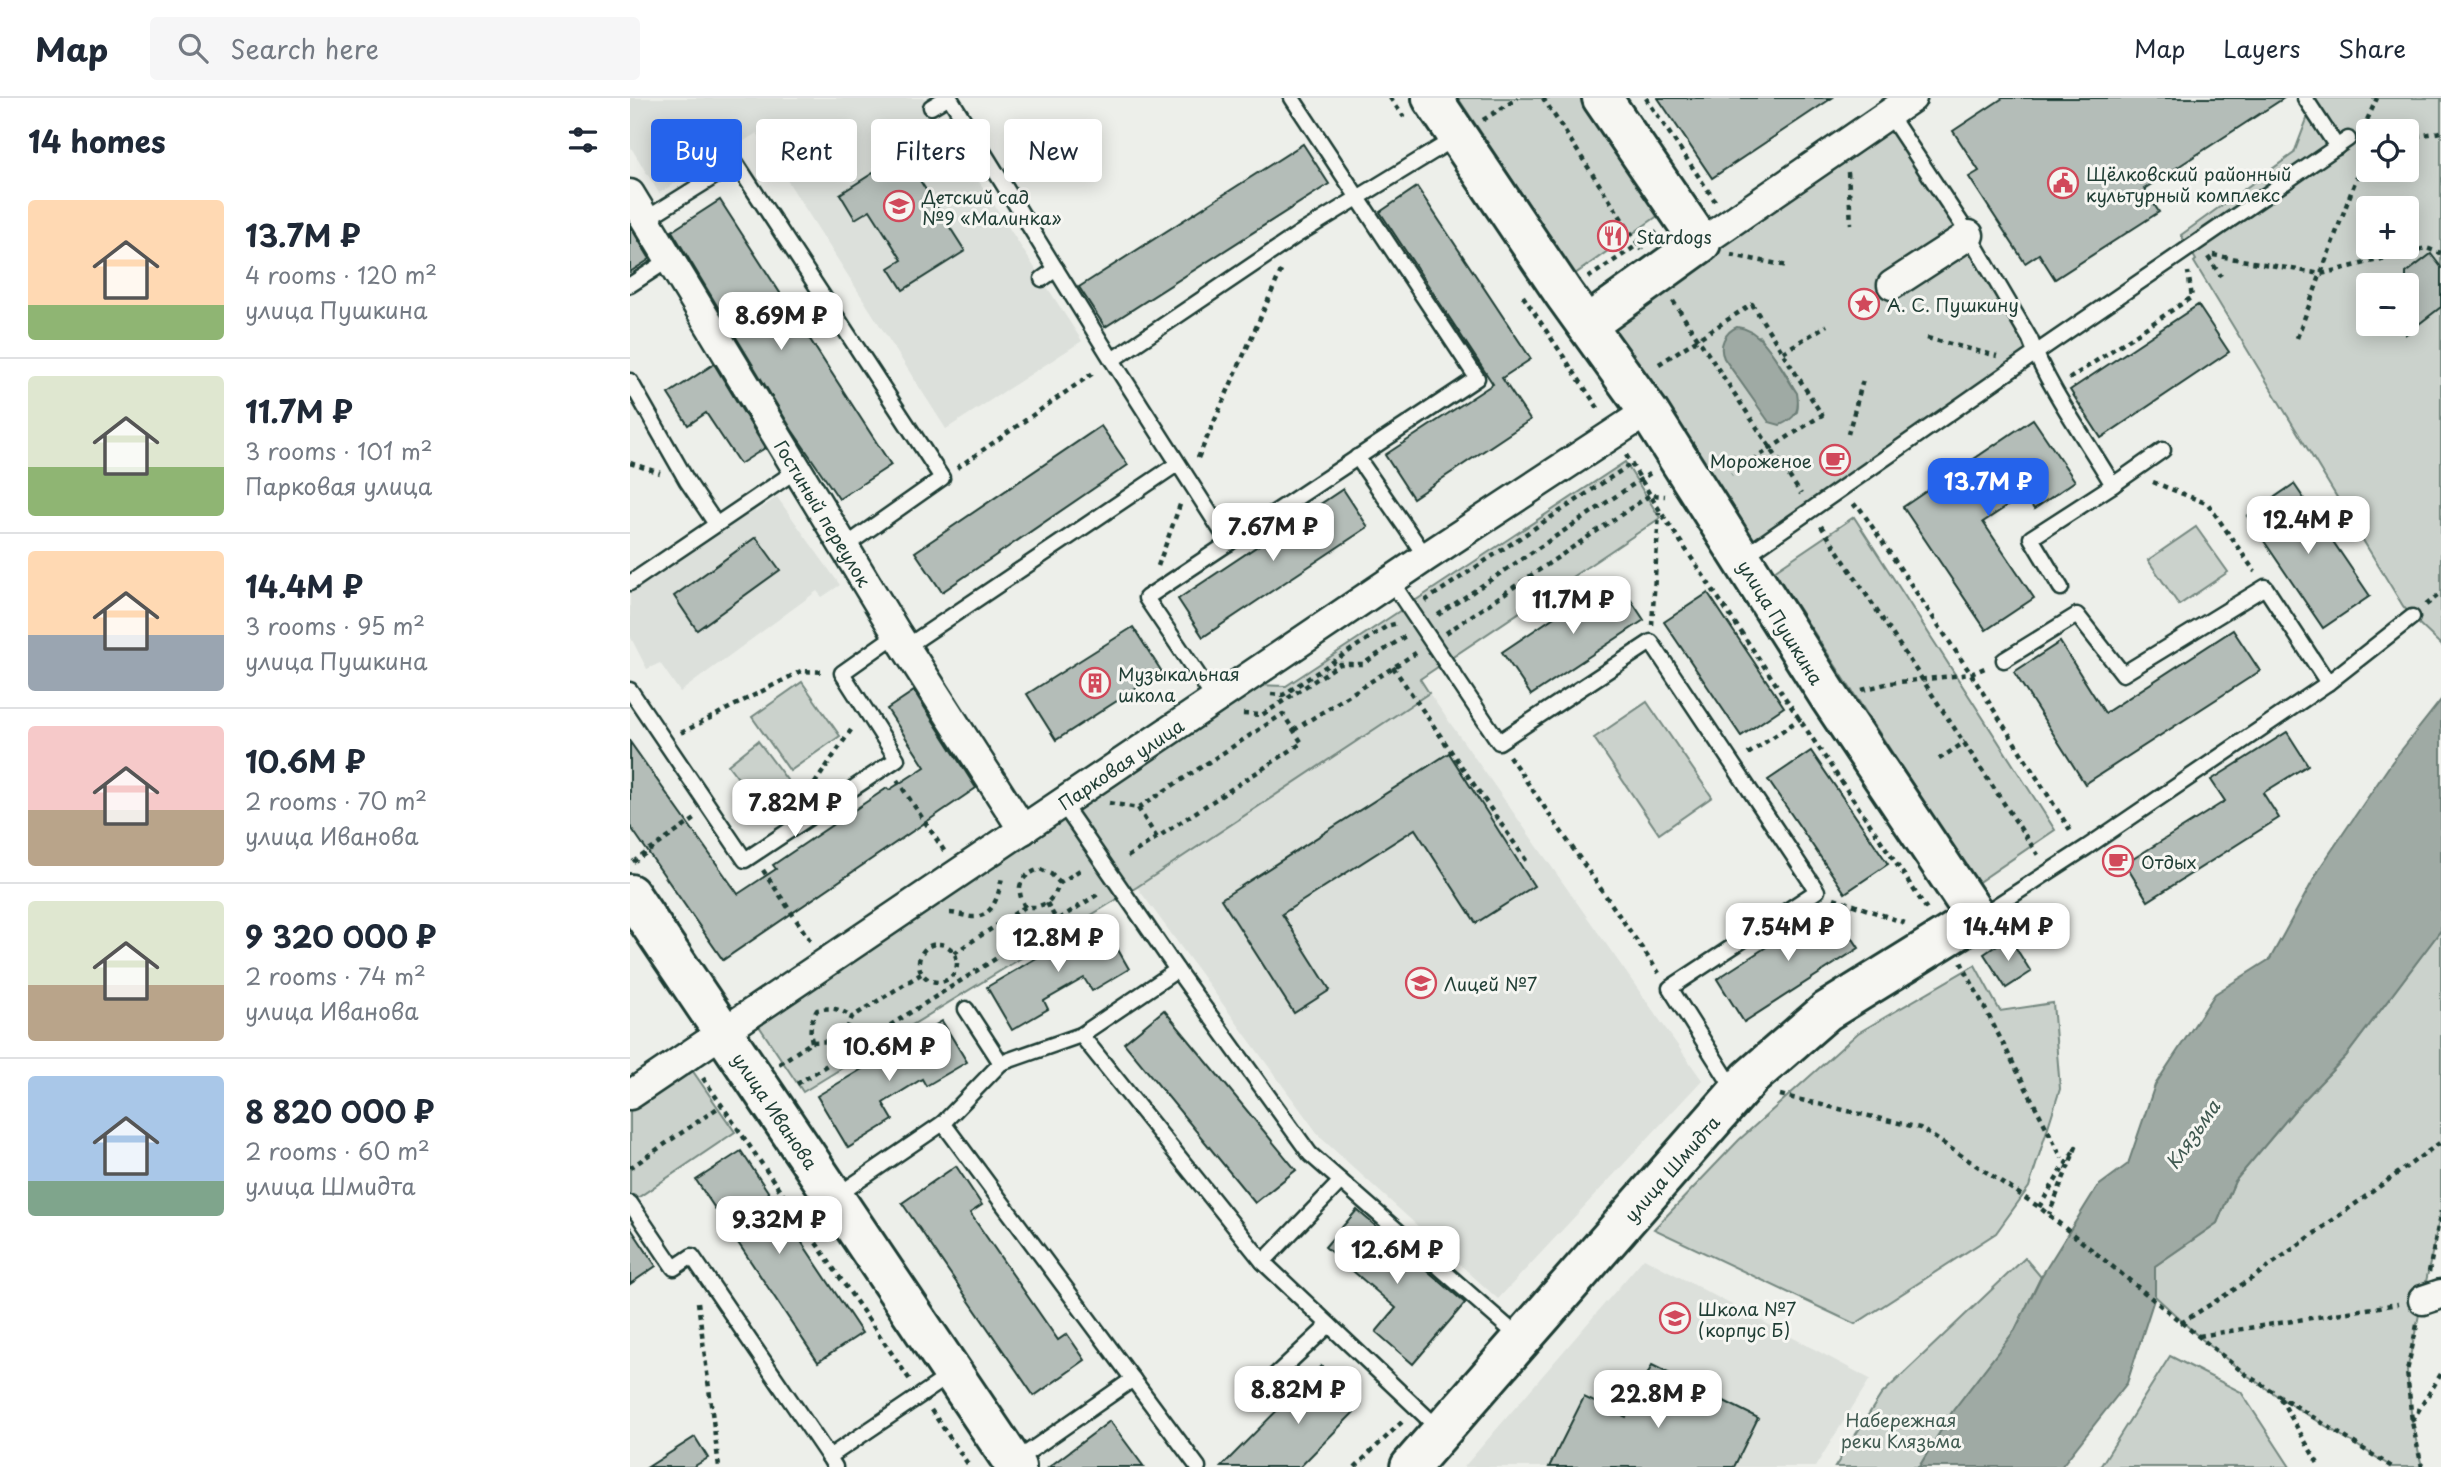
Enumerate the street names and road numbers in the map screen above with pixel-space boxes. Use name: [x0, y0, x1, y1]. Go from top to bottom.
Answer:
street label: Гостиный переулок: [769, 434, 879, 592]
street label: улица Пушкина: [1732, 554, 1831, 690]
street label: Парковая улица: [1052, 711, 1189, 816]
street label: улица Иванова: [727, 1047, 825, 1175]
street label: улица Шмидта: [1617, 1109, 1725, 1227]

